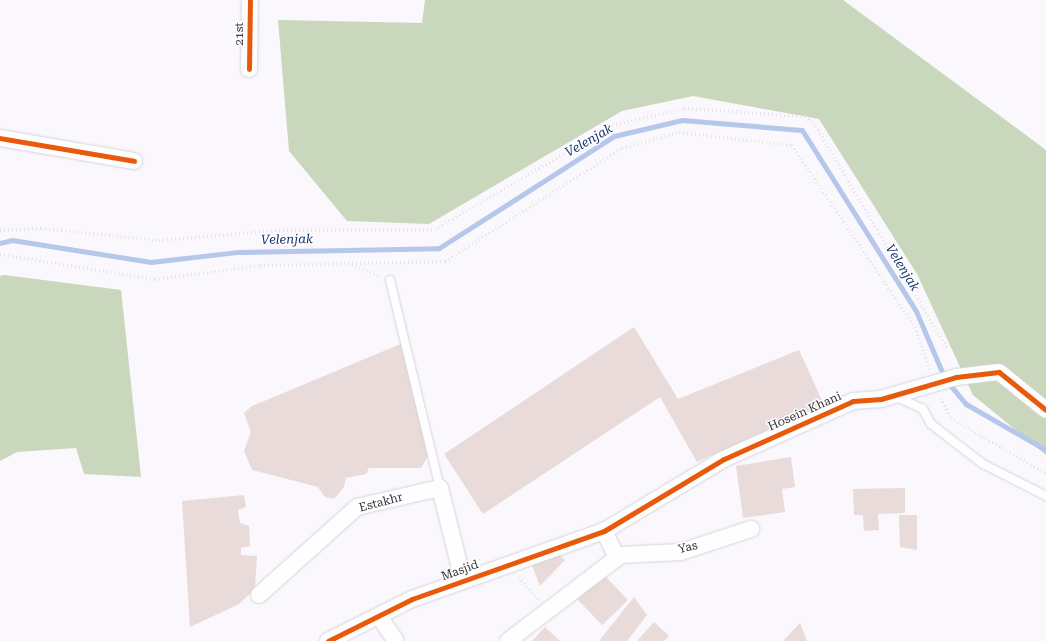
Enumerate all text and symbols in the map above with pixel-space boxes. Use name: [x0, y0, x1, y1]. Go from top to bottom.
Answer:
street label: 21st: [233, 22, 247, 46]
water label: Velenjak: [563, 121, 615, 161]
water label: Velenjak: [261, 232, 313, 248]
water label: Velenjak: [882, 242, 922, 294]
street label: Hosein Khani: [766, 389, 844, 435]
street label: Estakhr: [358, 490, 404, 516]
street label: Yas: [677, 539, 699, 557]
street label: Masjid: [439, 558, 481, 584]

